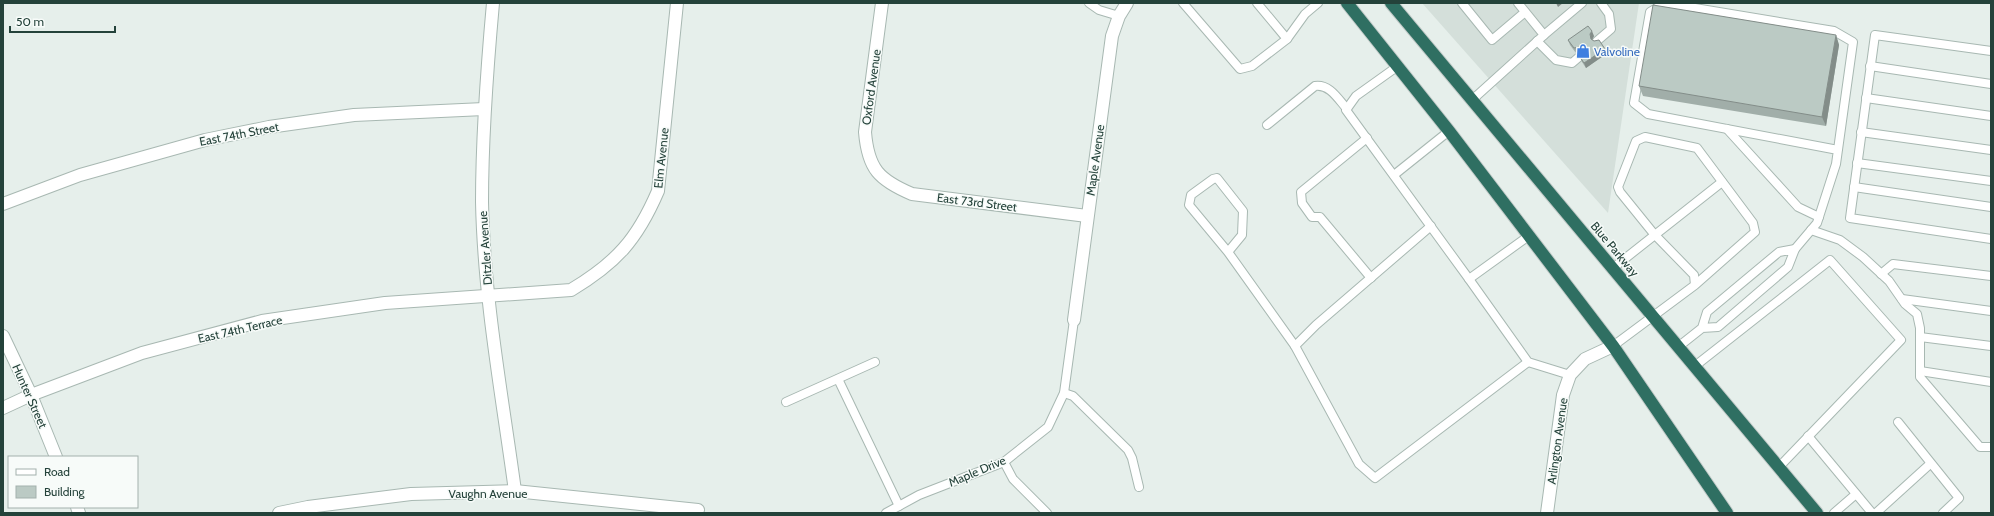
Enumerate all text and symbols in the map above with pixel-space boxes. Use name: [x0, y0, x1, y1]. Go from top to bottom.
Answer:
scale bar: [10, 8, 115, 34]
text: 50 m: [16, 14, 44, 29]
shop icon: Valvoline: [1575, 43, 1591, 59]
place label: Valvoline: [1594, 44, 1640, 59]
street label: Oxford Avenue: [858, 48, 884, 126]
street label: East 74th Street: [198, 119, 280, 149]
street label: Maple Avenue: [1083, 123, 1107, 197]
street label: Elm Avenue: [650, 127, 672, 189]
street label: East 73rd Street: [936, 190, 1018, 214]
street label: Ditzler Avenue: [475, 210, 495, 286]
street label: Blue Parkway: [1588, 219, 1642, 279]
street label: East 74th Terrace: [196, 312, 284, 346]
street label: Hunter Street: [9, 362, 51, 430]
street label: Arlington Avenue: [1543, 397, 1571, 485]
street label: Maple Drive: [946, 452, 1008, 490]
legend: [8, 456, 138, 508]
text: Road: [44, 464, 70, 479]
text: Building: [44, 484, 86, 499]
street label: Vaughn Avenue: [449, 486, 527, 501]

